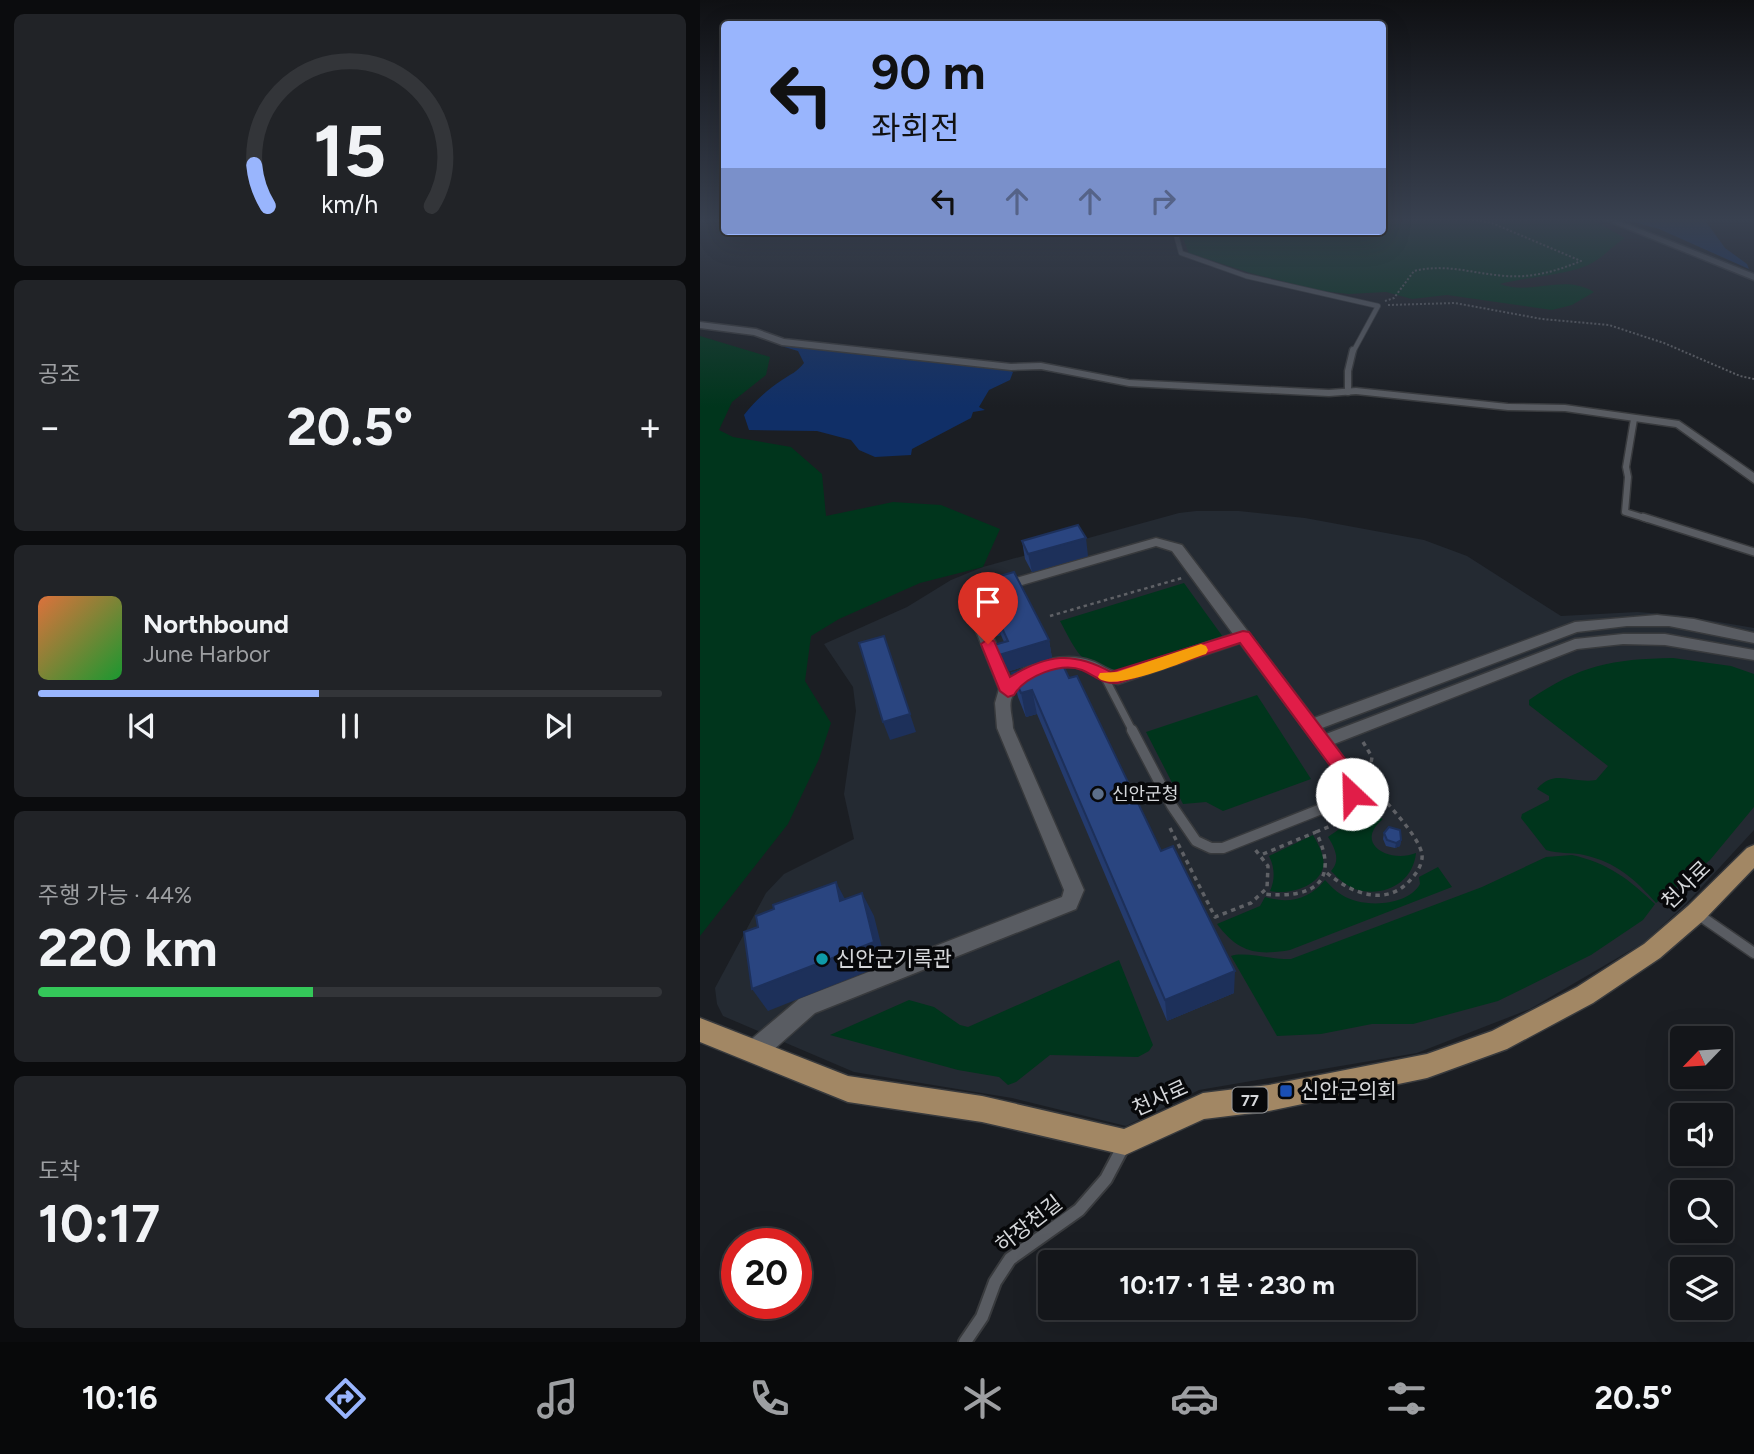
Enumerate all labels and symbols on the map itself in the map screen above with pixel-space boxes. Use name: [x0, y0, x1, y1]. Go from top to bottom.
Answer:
pin: [958, 572, 1018, 644]
position arrow: [1315, 757, 1389, 831]
place label: 신안군청: [1112, 783, 1178, 805]
marker: 신안군청: [1090, 786, 1106, 802]
street label: 천사로: [1656, 856, 1715, 914]
place label: 신안군기록관: [836, 946, 952, 971]
marker: 신안군기록관: [814, 951, 830, 967]
north arrow: [1670, 1026, 1732, 1088]
street label: 천사로: [1128, 1074, 1191, 1121]
place label: 신안군의회: [1300, 1078, 1397, 1103]
marker: 신안군의회: [1278, 1083, 1294, 1099]
road number: 77: [1232, 1088, 1268, 1112]
street label: 하장천길: [991, 1190, 1067, 1257]
speed limit sign: 20: [721, 1228, 812, 1319]

